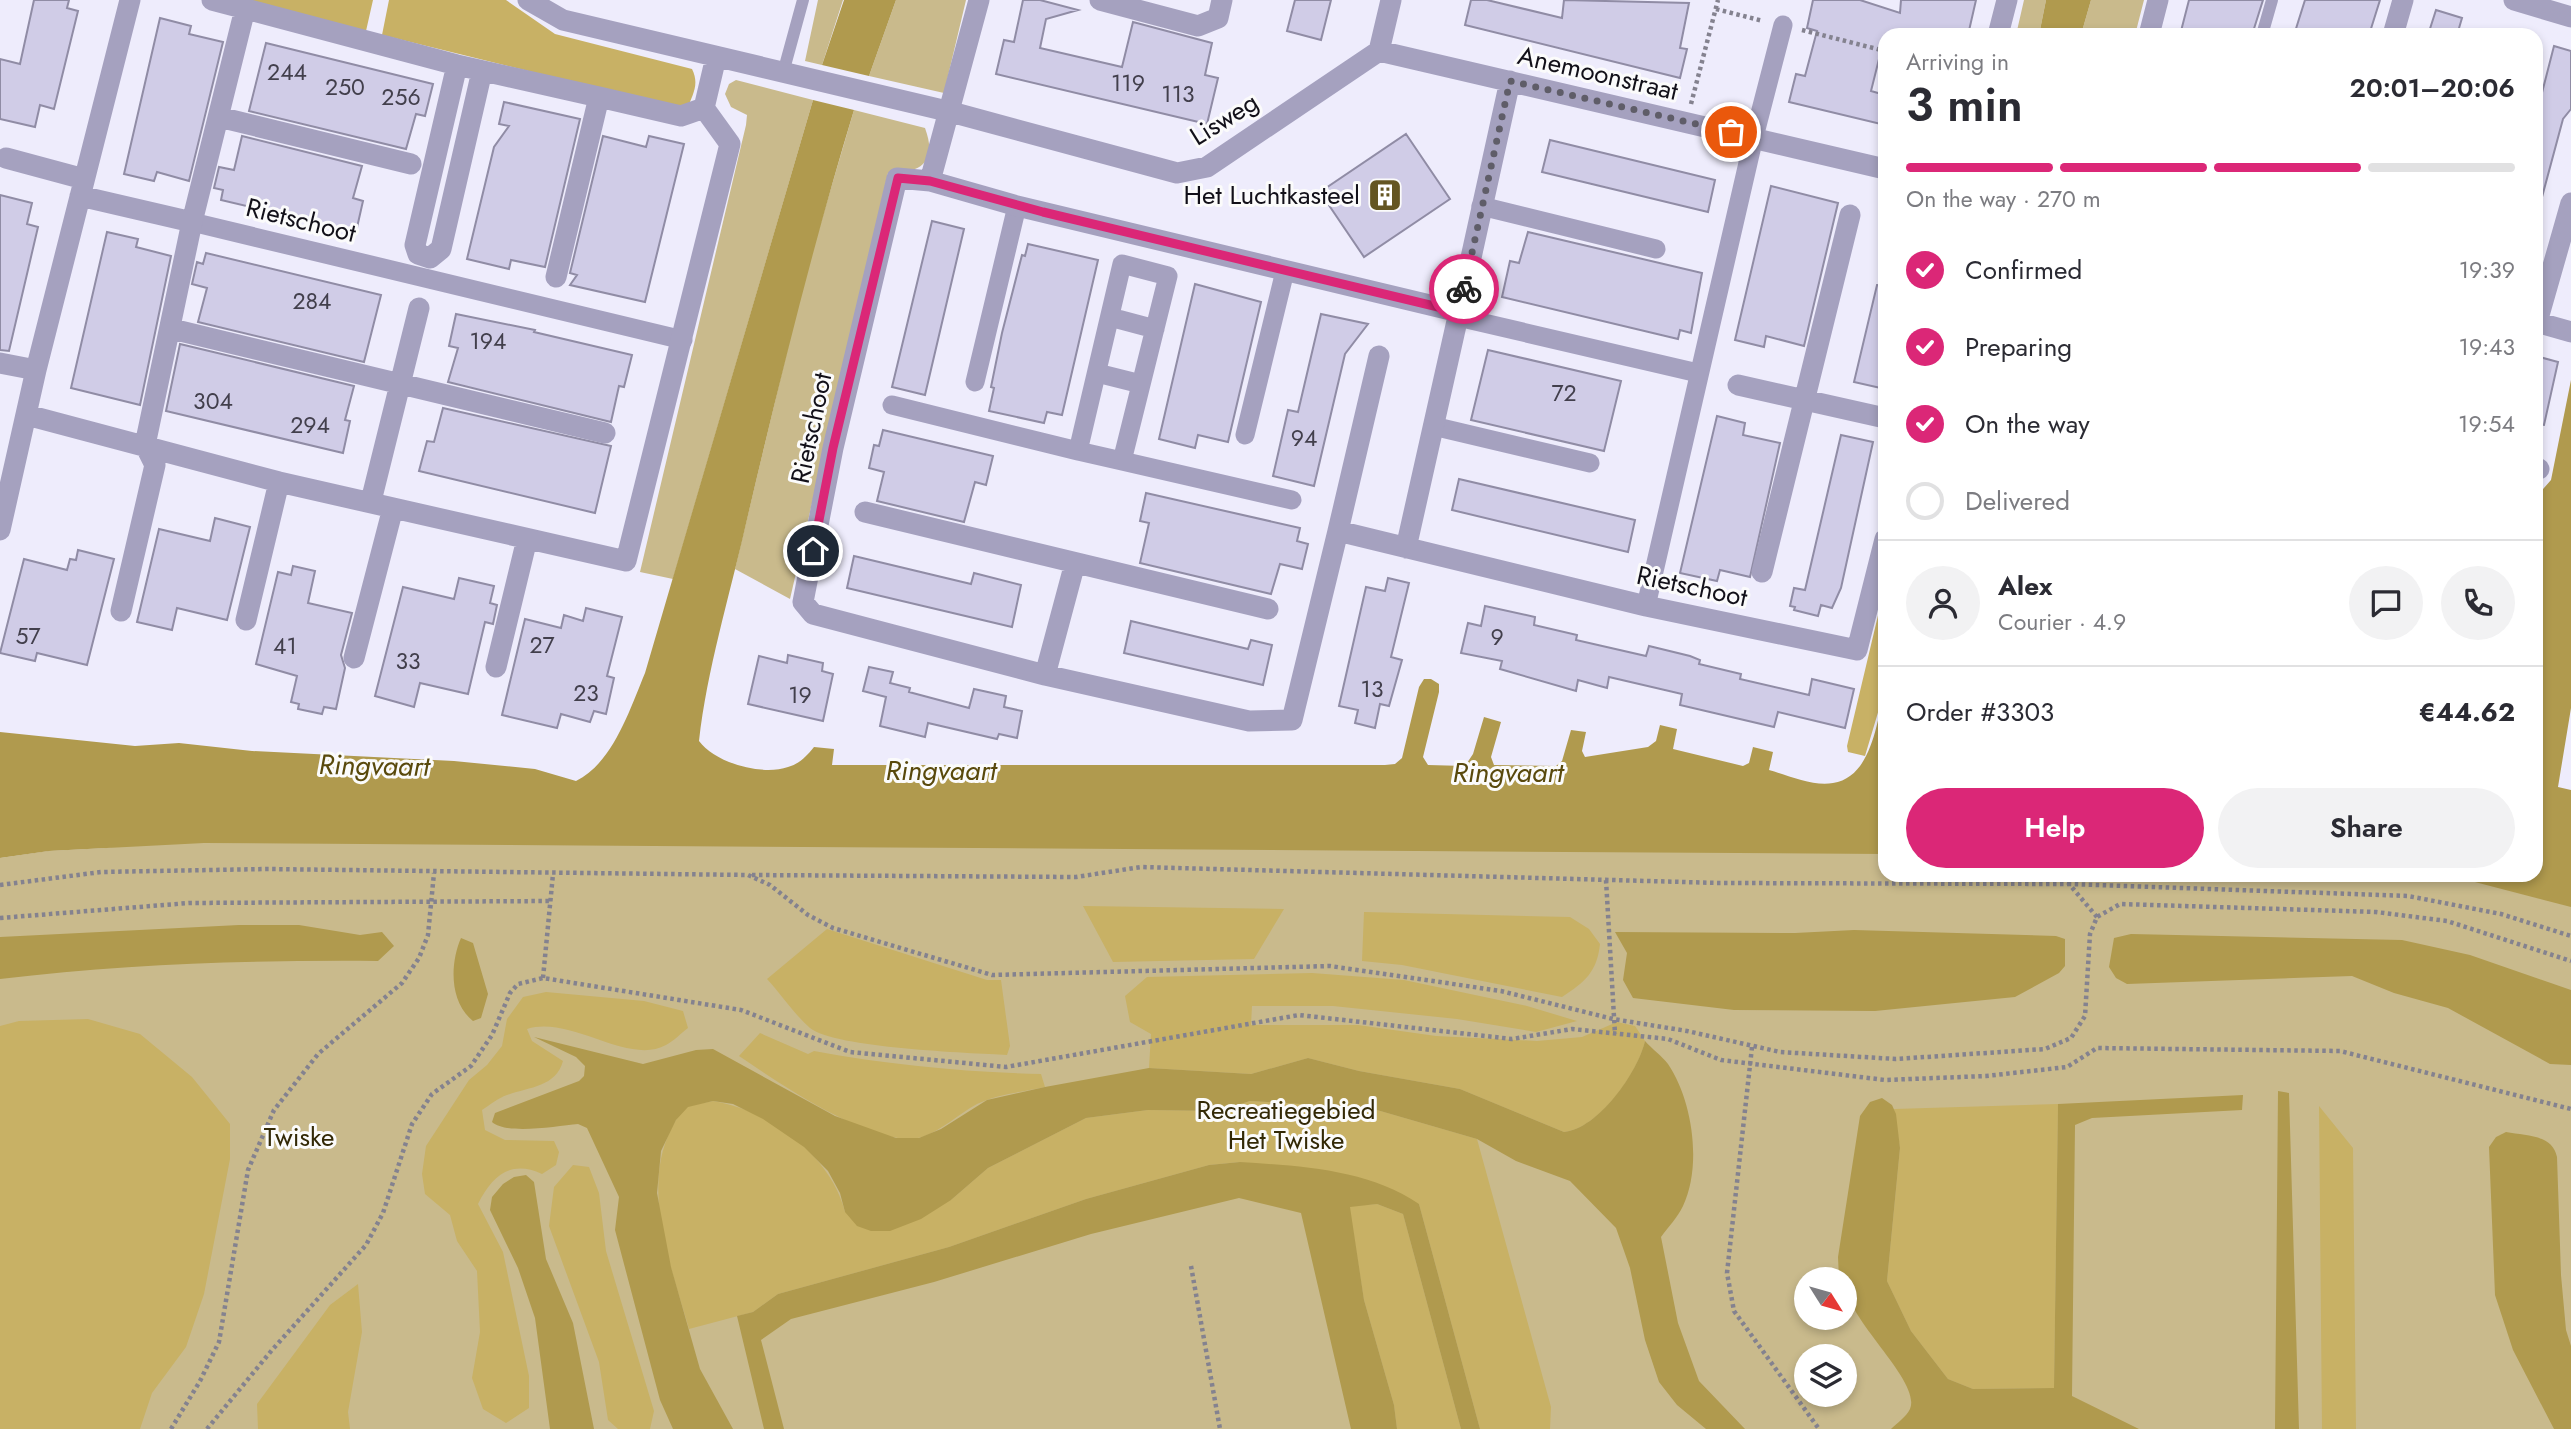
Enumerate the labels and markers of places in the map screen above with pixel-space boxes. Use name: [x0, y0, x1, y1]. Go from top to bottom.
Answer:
pin: [1701, 102, 1761, 162]
place label: Het Luchtkasteel: [1183, 176, 1360, 214]
building icon: Het Luchtkasteel: [1366, 176, 1404, 214]
pin: [783, 521, 843, 581]

